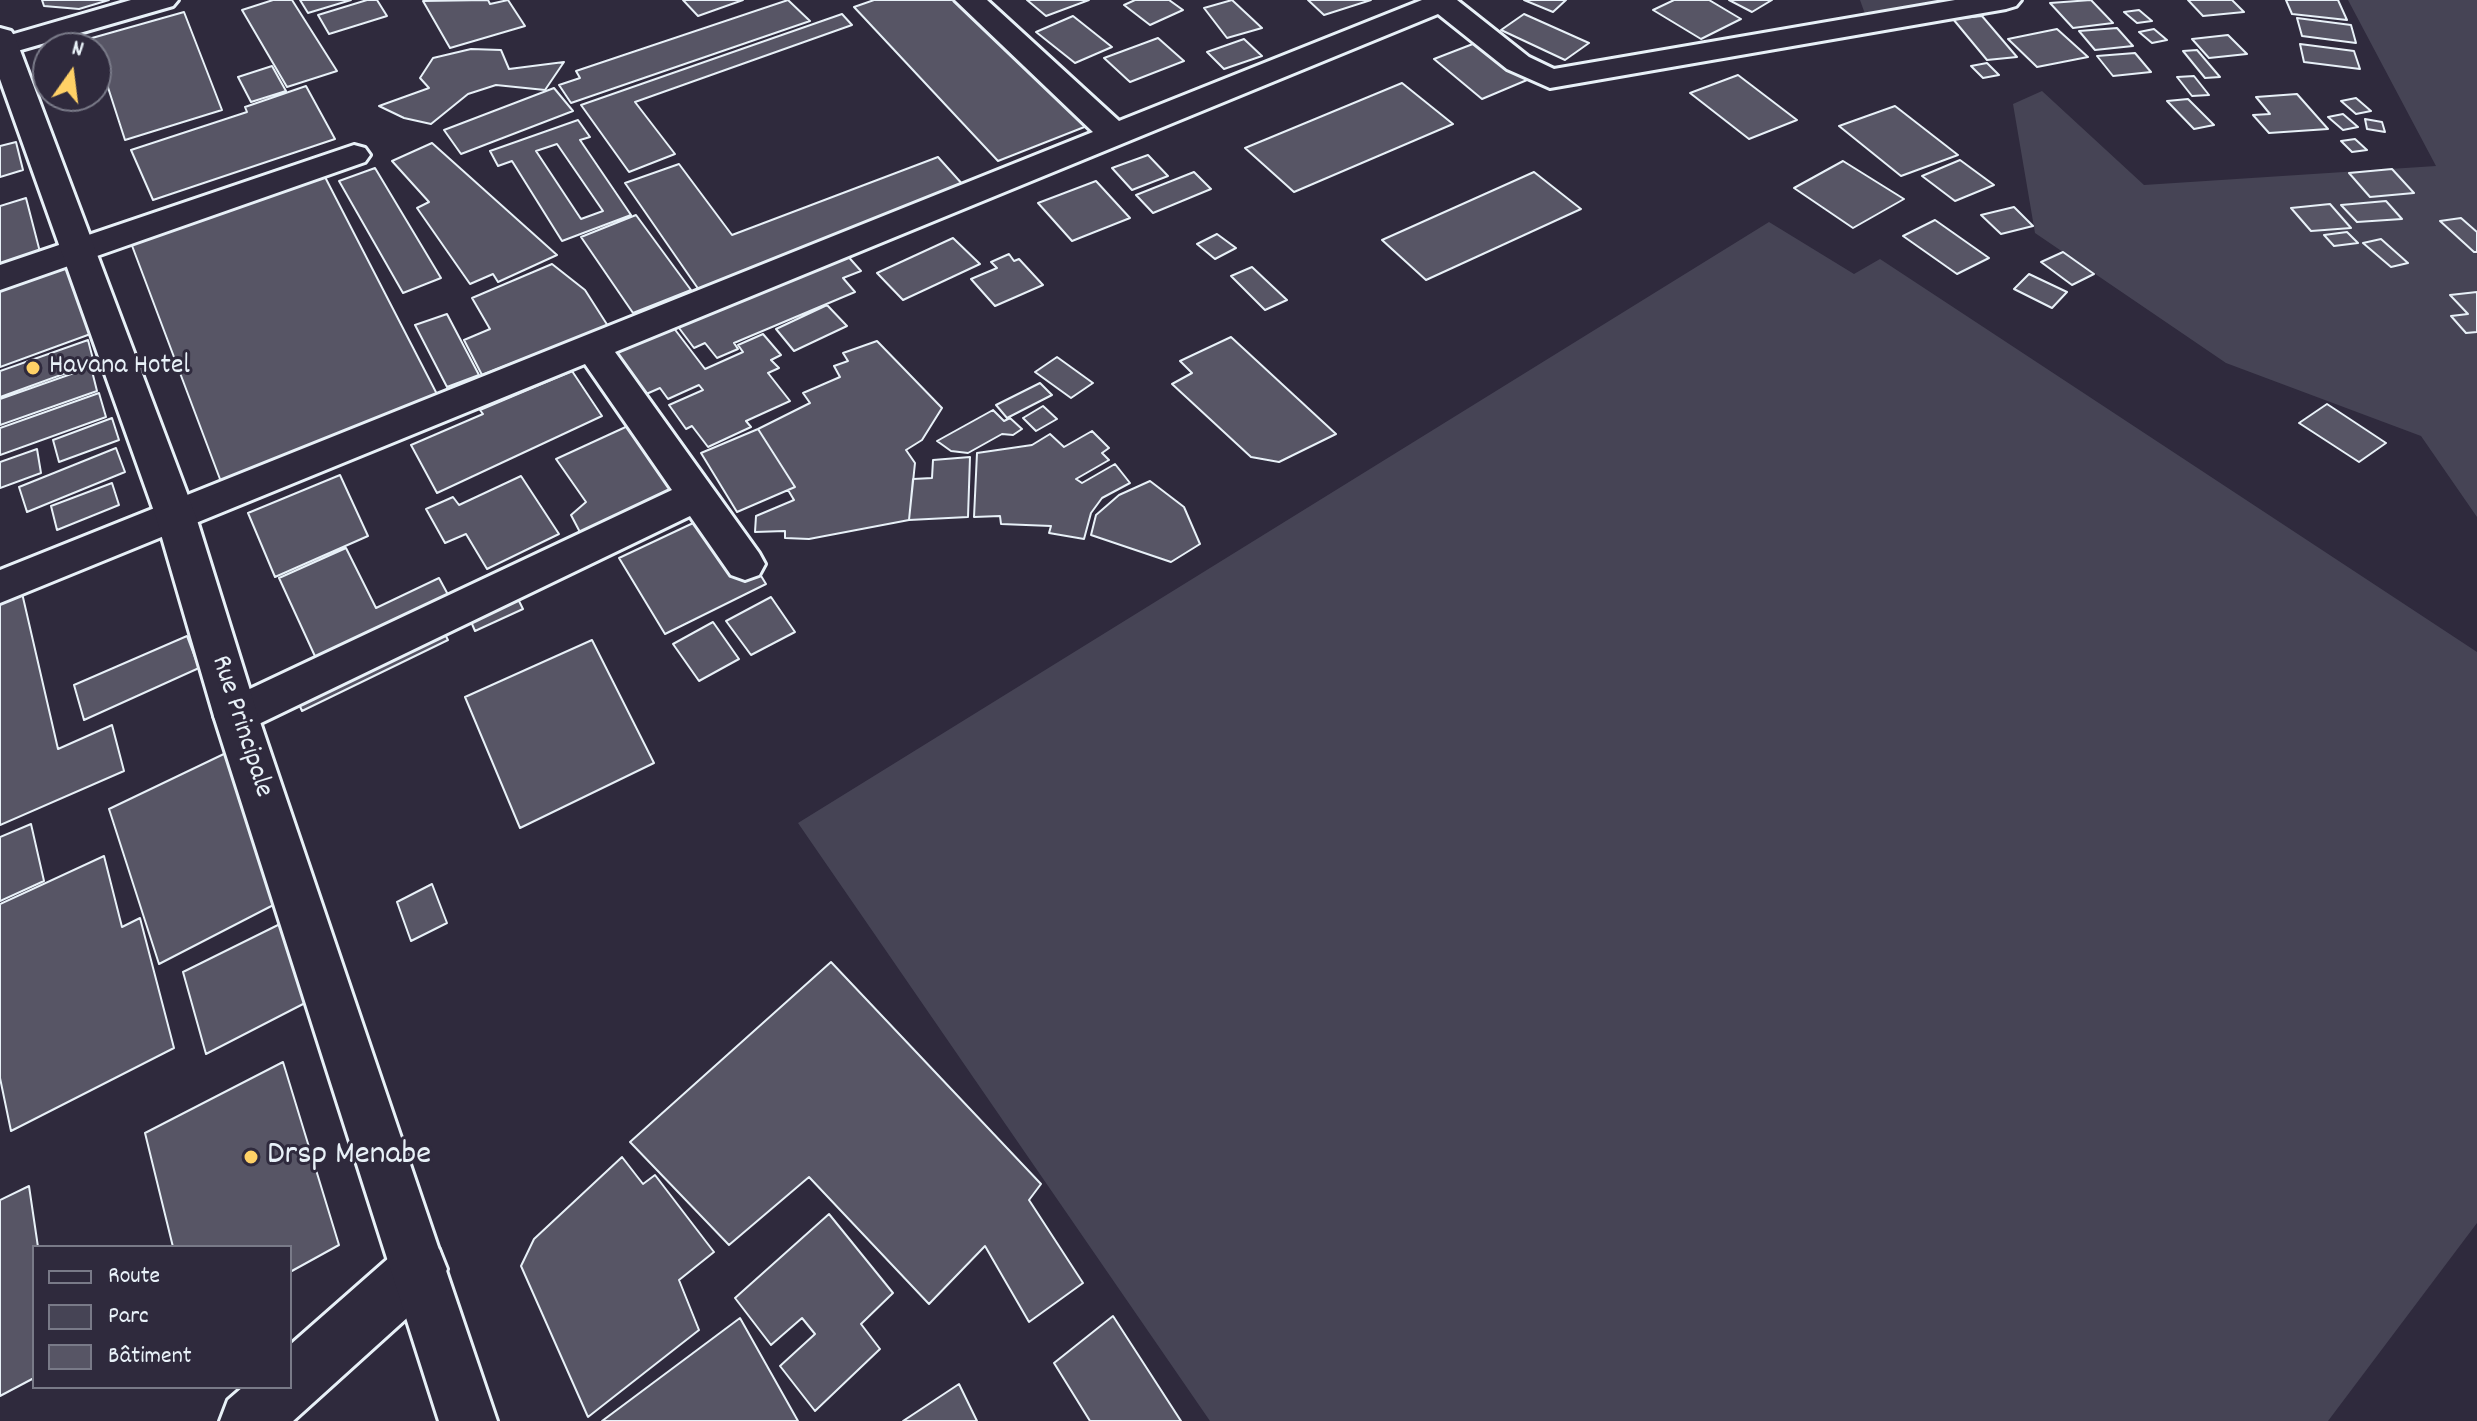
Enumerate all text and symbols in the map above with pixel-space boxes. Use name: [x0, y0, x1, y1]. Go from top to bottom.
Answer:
north arrow: [32, 32, 112, 112]
text: N: [68, 34, 86, 67]
place label: Havana Hotel: [49, 351, 190, 385]
marker: Havana Hotel: [24, 359, 42, 377]
street label: Rue Principale: [201, 652, 279, 802]
place label: Drsp Menabe: [267, 1137, 431, 1177]
marker: Drsp Menabe: [242, 1148, 260, 1166]
legend: [32, 1245, 292, 1389]
text: Route: [108, 1260, 160, 1294]
text: Parc: [108, 1300, 149, 1334]
text: Bâtiment: [108, 1340, 192, 1374]

